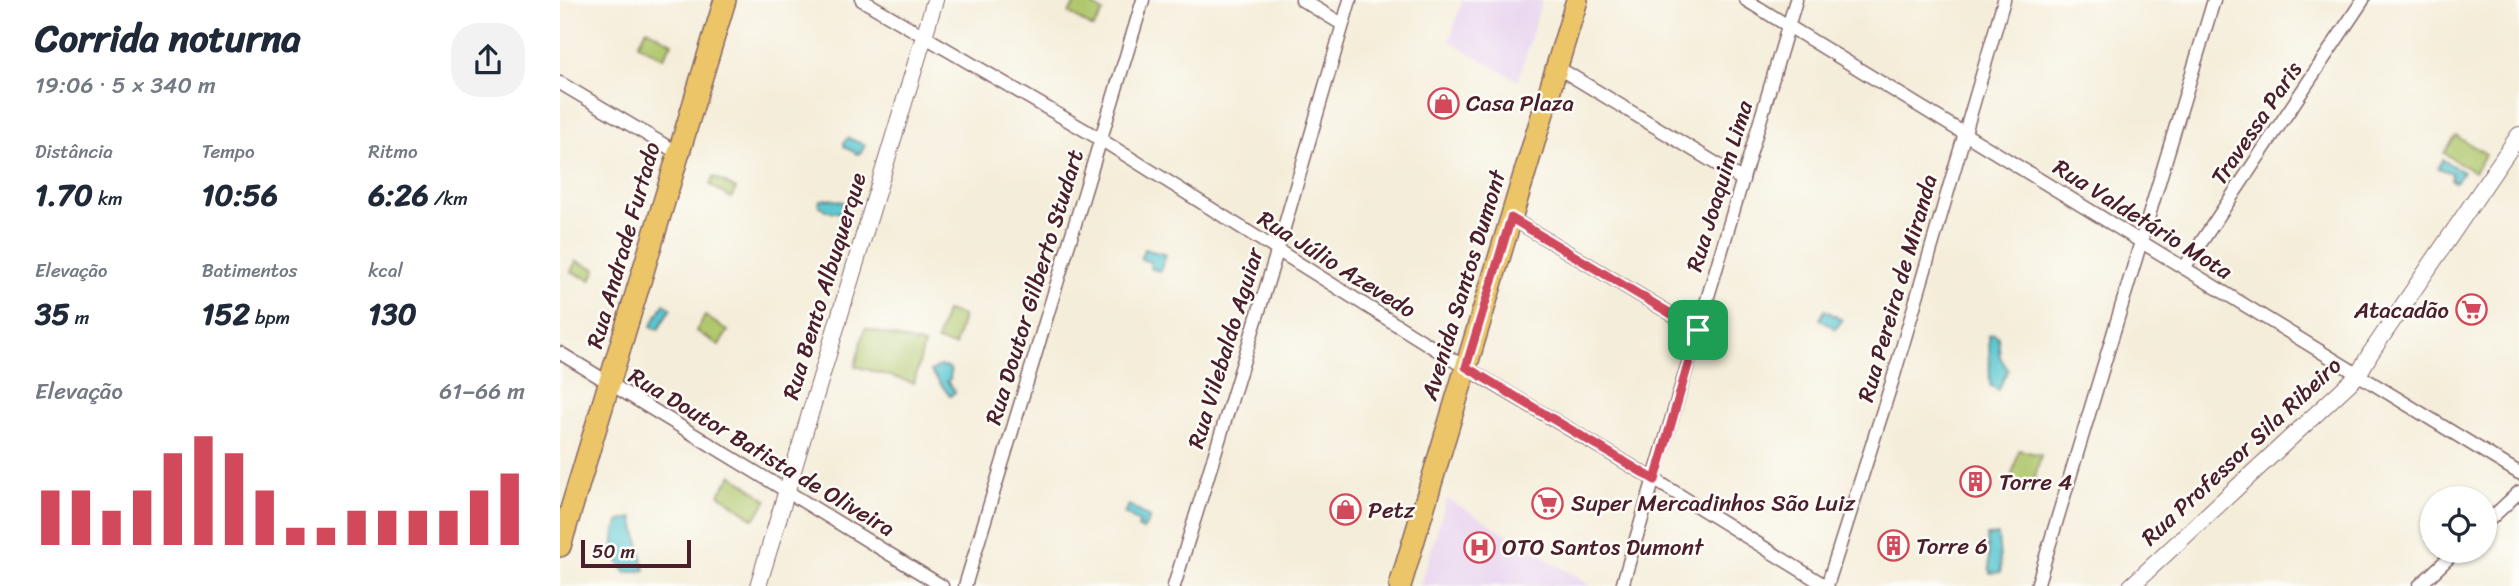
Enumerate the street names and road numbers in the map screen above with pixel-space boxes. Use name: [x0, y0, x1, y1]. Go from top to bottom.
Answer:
street label: Travessa Paris: [2200, 52, 2314, 194]
street label: Rua Joaquim Lima: [1674, 95, 1765, 277]
street label: Rua Andrade Furtado: [574, 137, 673, 353]
street label: Rua Doutor Gilberto Studart: [973, 144, 1096, 430]
street label: Rua Valdetário Mota: [2045, 148, 2241, 292]
street label: Avenida Santos Dumont: [1409, 163, 1518, 406]
street label: Rua Bento Albuquerque: [770, 167, 879, 405]
street label: Rua Pereira de Miranda: [1845, 170, 1950, 407]
street label: Rua Júlio Azevedo: [1249, 199, 1425, 330]
street label: Rua Vilebaldo Aguiar: [1175, 241, 1276, 454]
street label: Rua Professor Sila Ribeiro: [2131, 346, 2352, 556]
street label: Rua Doutor Batista de Oliveira: [620, 356, 903, 549]

